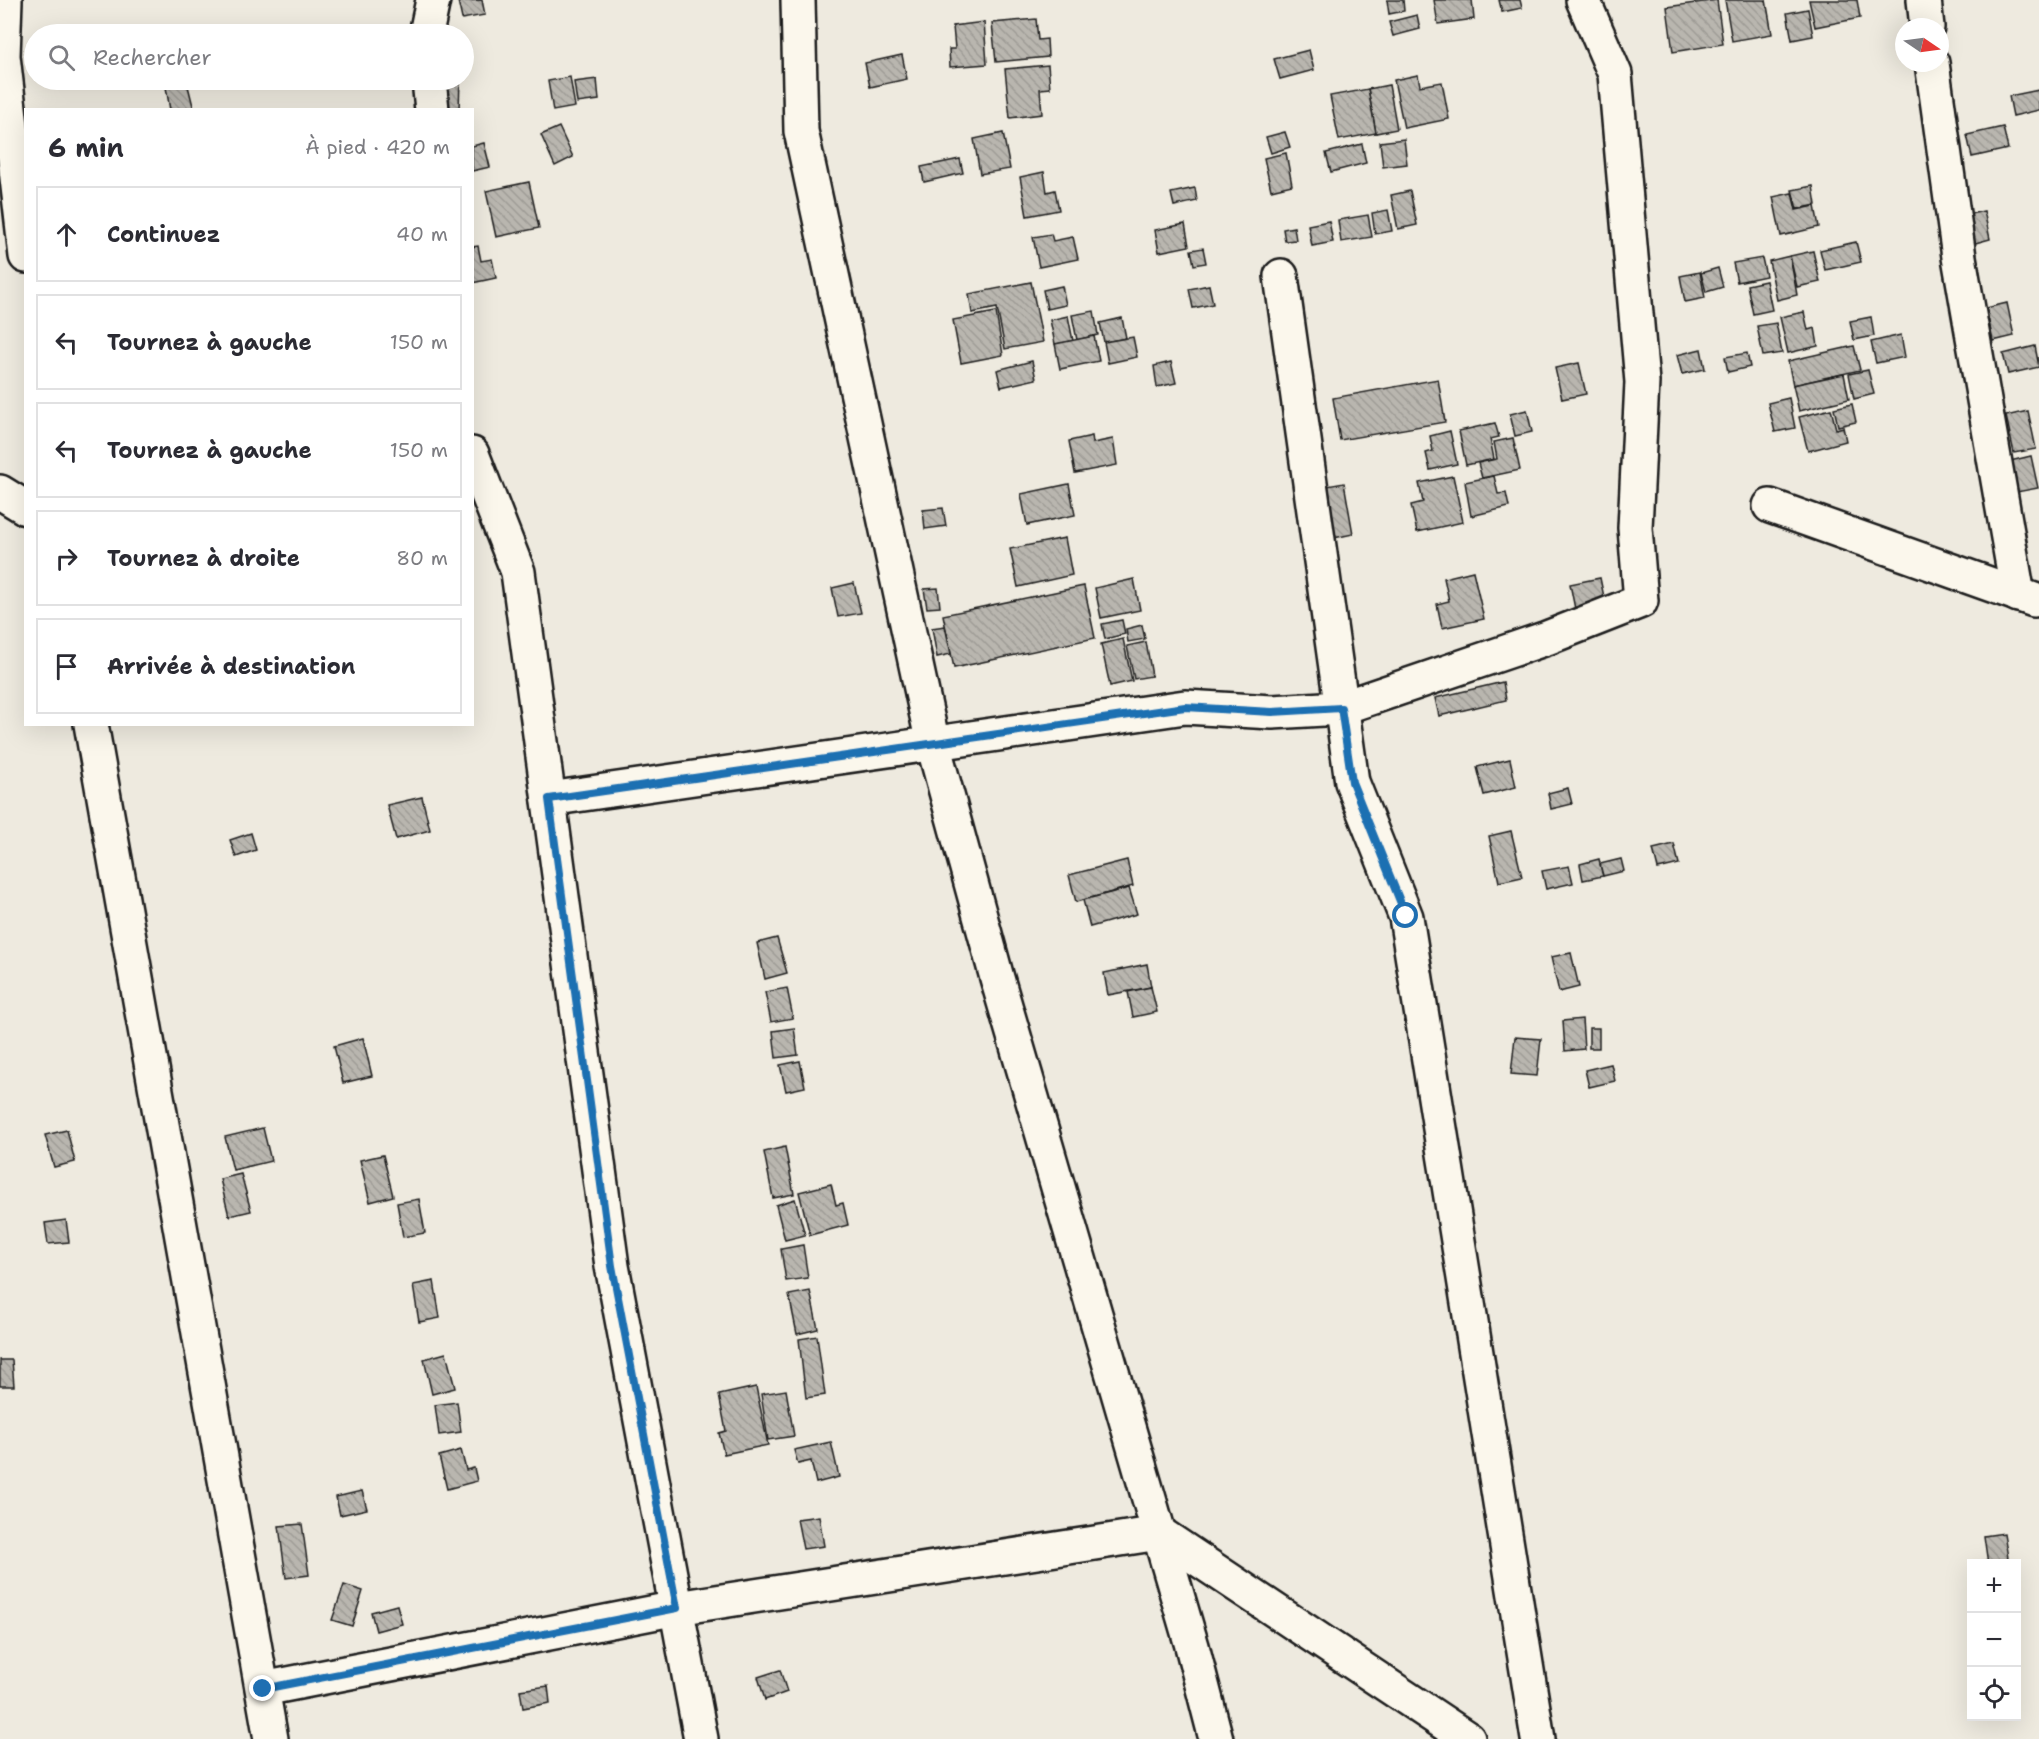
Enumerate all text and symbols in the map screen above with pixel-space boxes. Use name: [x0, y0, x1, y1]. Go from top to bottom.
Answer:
north arrow: [1895, 18, 1949, 72]
search box: [24, 24, 474, 90]
icon: search: [45, 41, 78, 74]
text: Rechercher: [93, 43, 212, 72]
text: 6 min: [48, 130, 124, 165]
text: À pied · 420 m: [305, 134, 450, 160]
icon: ahead: [50, 218, 83, 251]
text: Continuez: [107, 220, 220, 249]
text: 40 m: [396, 221, 448, 247]
icon: left: [50, 326, 83, 359]
text: Tournez à gauche: [107, 328, 312, 357]
text: 150 m: [390, 329, 448, 355]
icon: left: [50, 434, 83, 467]
text: Tournez à gauche: [107, 436, 312, 465]
text: 150 m: [390, 437, 448, 463]
icon: right: [50, 542, 83, 575]
text: Tournez à droite: [107, 544, 300, 573]
text: 80 m: [396, 545, 448, 571]
icon: arrive: [50, 650, 83, 683]
text: Arrivée à destination: [107, 652, 355, 681]
route start: [1392, 902, 1418, 928]
map controls: [1967, 1559, 2021, 1721]
button: +: [1967, 1559, 2021, 1613]
button: −: [1967, 1613, 2021, 1667]
button: locate: [1967, 1667, 2021, 1721]
route end: [249, 1675, 275, 1701]

